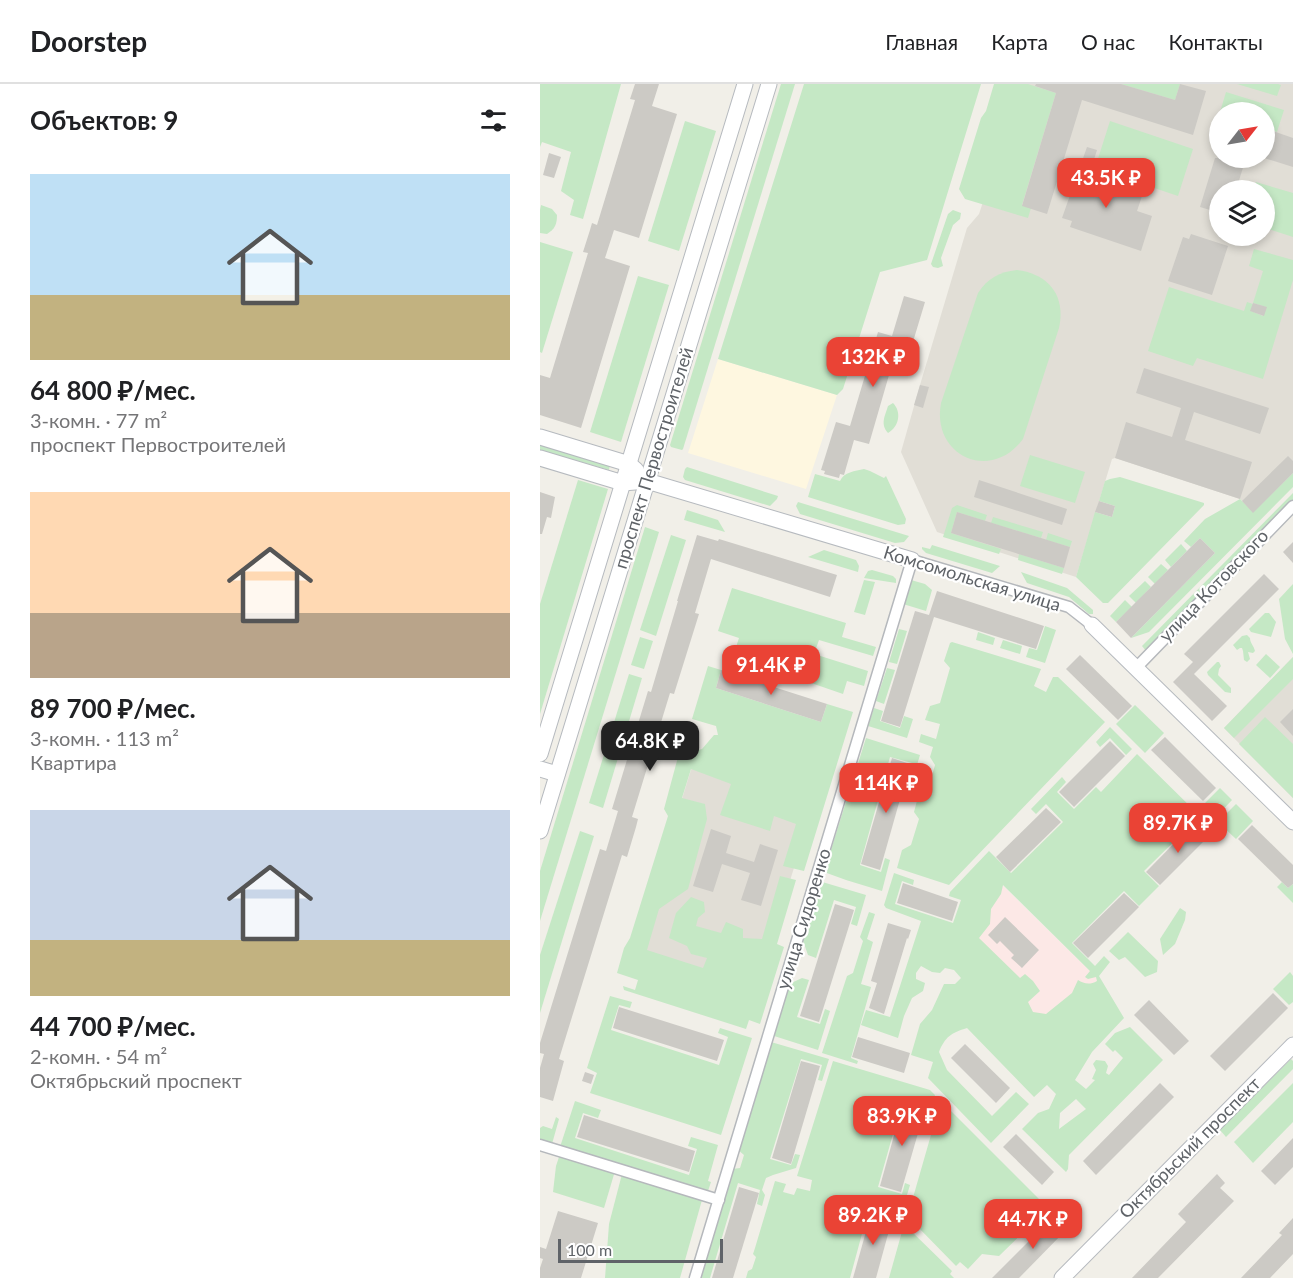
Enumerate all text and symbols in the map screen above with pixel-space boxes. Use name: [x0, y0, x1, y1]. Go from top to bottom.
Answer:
text: Doorstep: [30, 24, 147, 58]
text: Главная: [885, 29, 958, 54]
text: Карта: [991, 29, 1048, 54]
text: О нас: [1081, 29, 1135, 54]
text: Контакты: [1168, 29, 1263, 54]
north arrow: [1209, 102, 1275, 168]
map controls: [1209, 102, 1275, 246]
text: Объектов: 9: [30, 104, 178, 136]
icon: filters: [477, 104, 510, 137]
pin: 43.5K ₽: [1051, 158, 1161, 209]
text: 43.5K ₽: [1071, 165, 1141, 189]
button: layers: [1209, 180, 1275, 246]
icon: home: [216, 213, 324, 321]
pin: 132K ₽: [824, 337, 922, 388]
street label: проспект Первостроителей: [609, 344, 697, 571]
text: 132K ₽: [840, 344, 906, 368]
text: 64 800 ₽/мес.: [30, 374, 196, 406]
text: 3-комн. · 77 m²: [30, 408, 167, 432]
text: проспект Первостроителей: [30, 432, 286, 456]
street label: улица Котовского: [1154, 524, 1273, 646]
icon: home: [216, 531, 324, 639]
street label: Комсомольская улица: [881, 541, 1064, 615]
pin: 91.4K ₽: [716, 645, 826, 696]
text: 91.4K ₽: [736, 652, 806, 676]
text: 89 700 ₽/мес.: [30, 692, 196, 724]
pin: 64.8K ₽: [595, 721, 705, 772]
text: 3-комн. · 113 m²: [30, 726, 179, 750]
text: 64.8K ₽: [615, 728, 685, 752]
text: Квартира: [30, 750, 117, 774]
pin: 114K ₽: [837, 763, 935, 814]
text: 114K ₽: [853, 770, 919, 794]
pin: 89.7K ₽: [1123, 803, 1233, 854]
text: 89.7K ₽: [1143, 810, 1213, 834]
street label: улица Сидоренко: [771, 846, 835, 992]
icon: home: [216, 849, 324, 957]
text: 44 700 ₽/мес.: [30, 1010, 196, 1042]
text: 2-комн. · 54 m²: [30, 1044, 167, 1068]
text: Октябрьский проспект: [30, 1068, 242, 1092]
street label: Октябрьский проспект: [1114, 1072, 1264, 1222]
pin: 83.9K ₽: [847, 1096, 957, 1147]
text: 83.9K ₽: [867, 1103, 937, 1127]
pin: 89.2K ₽: [818, 1195, 928, 1246]
pin: 44.7K ₽: [978, 1199, 1088, 1250]
text: 89.2K ₽: [838, 1202, 908, 1226]
text: 44.7K ₽: [998, 1206, 1068, 1230]
scale bar: [558, 1236, 723, 1264]
text: 100 m: [567, 1240, 612, 1259]

